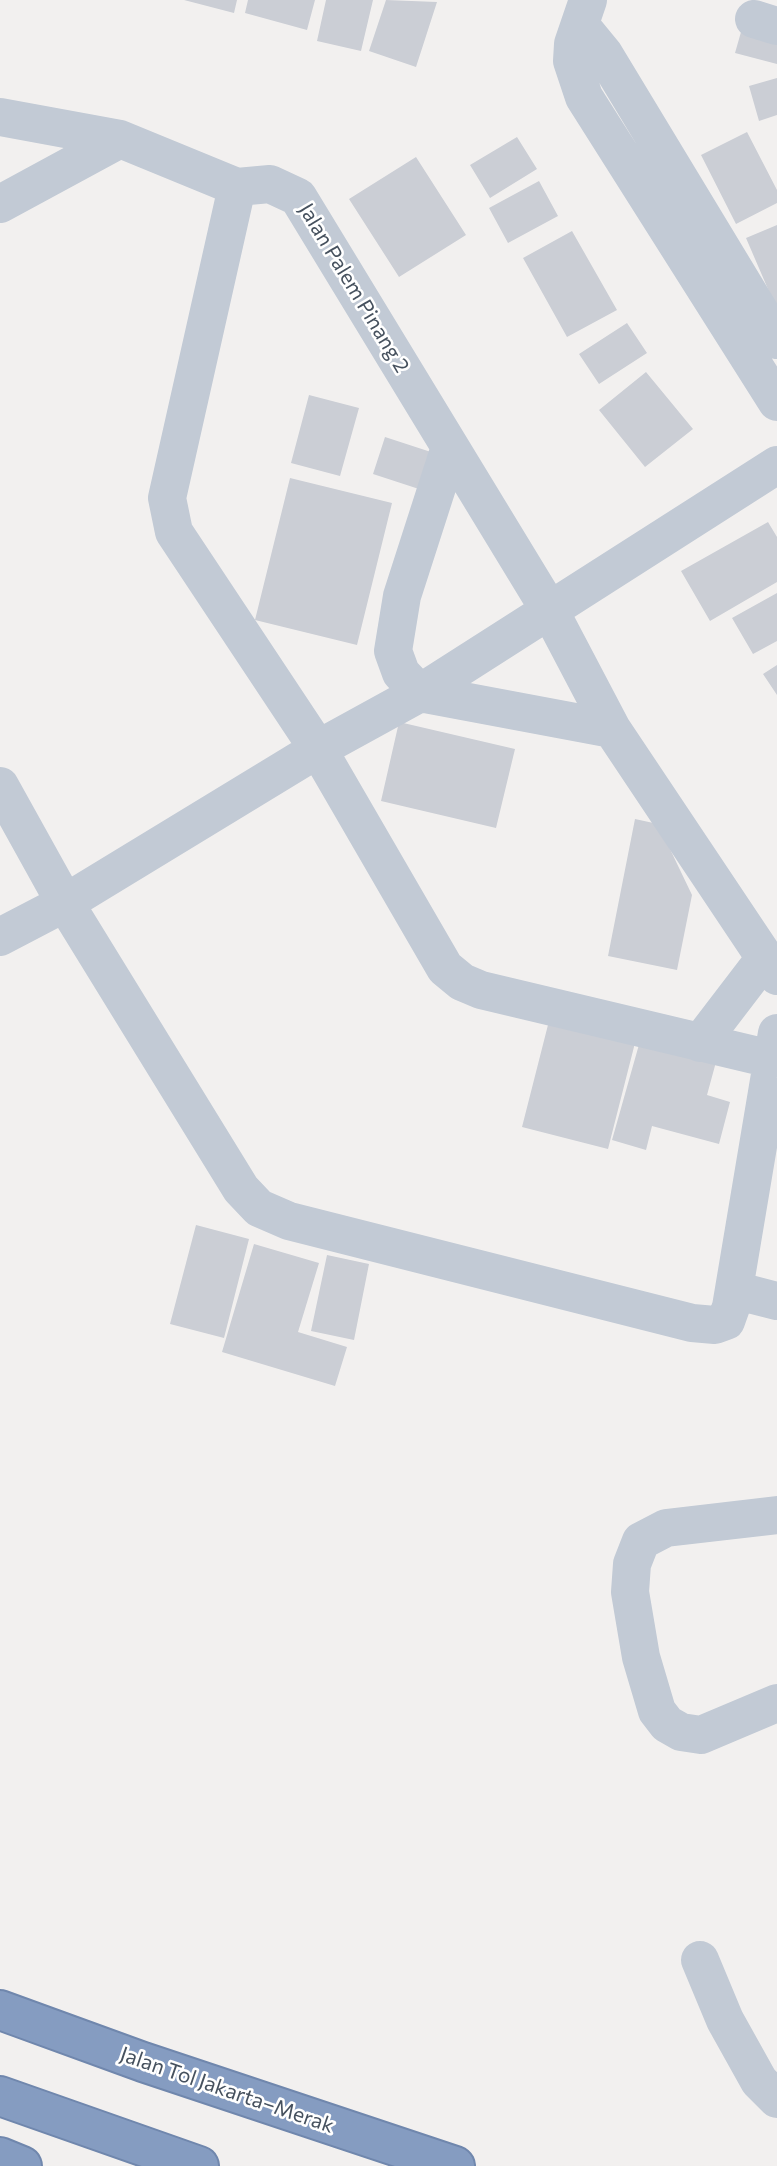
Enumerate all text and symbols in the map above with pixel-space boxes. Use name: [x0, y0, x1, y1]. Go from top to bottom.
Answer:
street label: Jalan Palem Pinang 2: [293, 199, 415, 377]
street label: Jalan Tol Jakarta–Merak: [117, 2042, 337, 2138]

